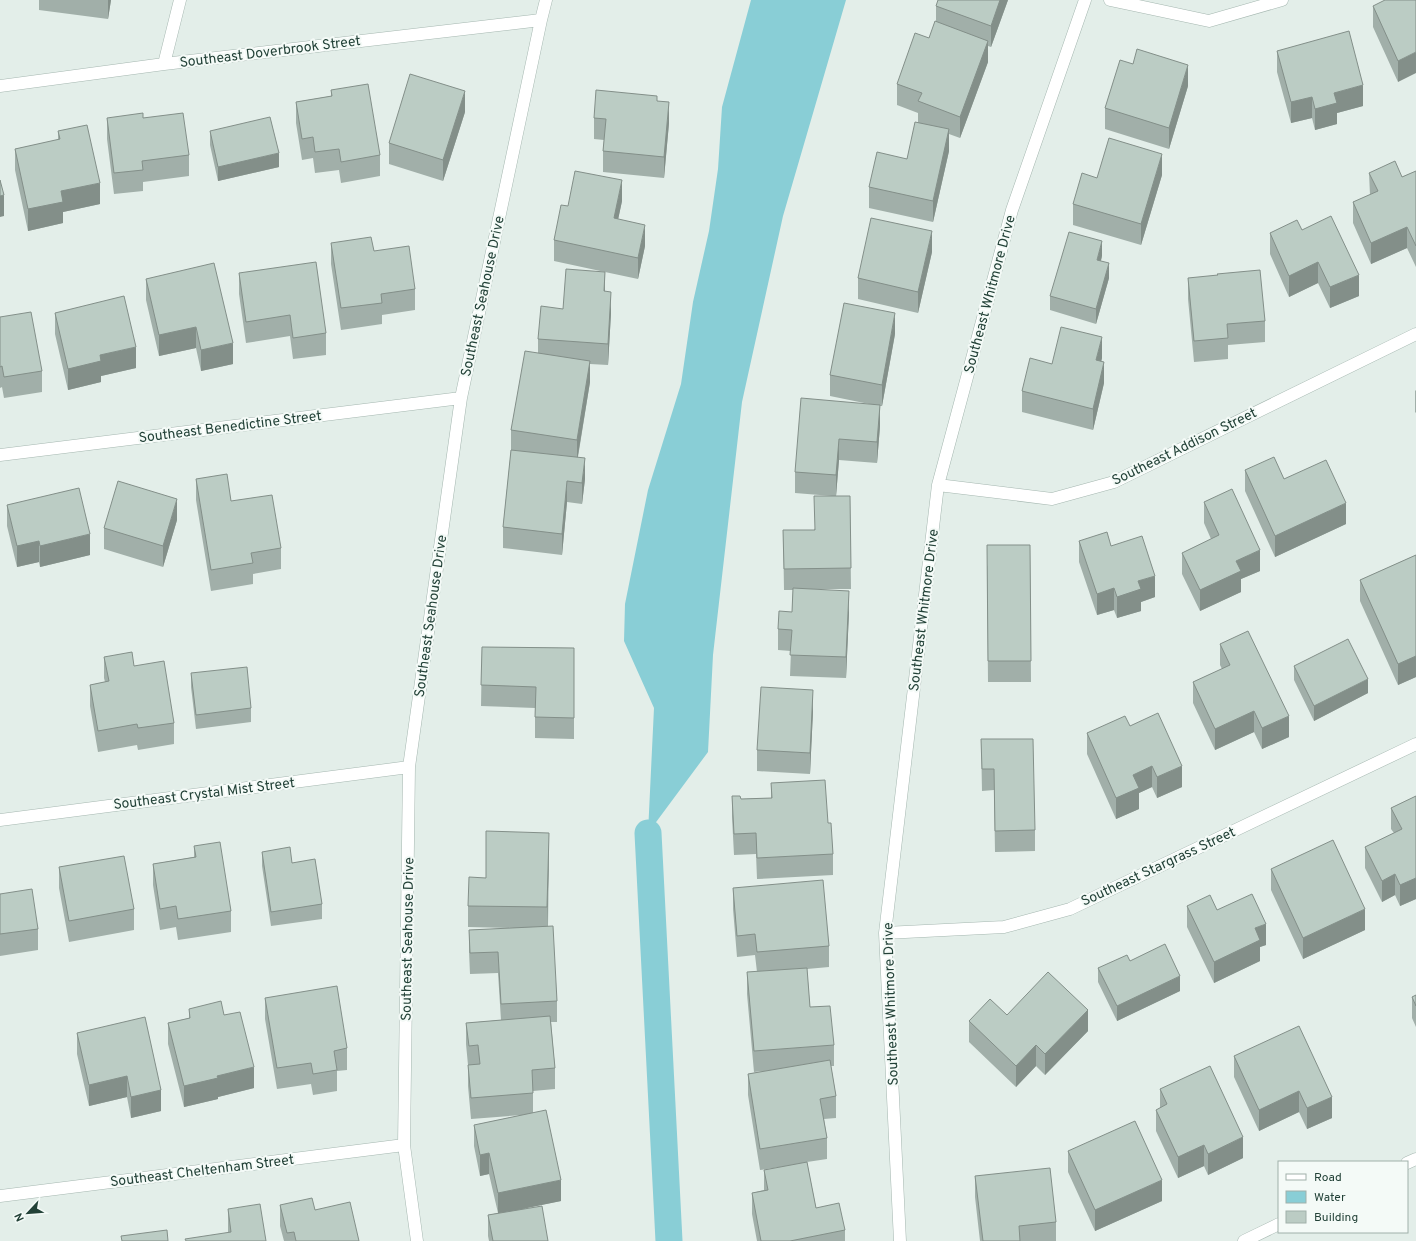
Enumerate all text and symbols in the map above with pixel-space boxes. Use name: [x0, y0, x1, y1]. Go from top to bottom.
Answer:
street label: Southeast Doverbrook Street: [179, 33, 362, 72]
street label: Southeast Whitmore Drive: [961, 213, 1020, 375]
street label: Southeast Seahouse Drive: [458, 214, 509, 378]
street label: Southeast Addison Street: [1110, 405, 1260, 490]
street label: Southeast Benedictine Street: [138, 408, 323, 447]
street label: Southeast Whitmore Drive: [906, 528, 943, 692]
street label: Southeast Seahouse Drive: [412, 534, 451, 699]
street label: Southeast Crystal Mist Street: [112, 775, 296, 814]
street label: Southeast Stargrass Street: [1079, 824, 1238, 911]
street label: Southeast Seahouse Drive: [399, 857, 418, 1021]
street label: Southeast Whitmore Drive: [880, 922, 903, 1086]
street label: Southeast Cheltenham Street: [109, 1152, 295, 1191]
legend: [1278, 1161, 1408, 1233]
text: Road: [1314, 1170, 1342, 1186]
text: Water: [1314, 1190, 1346, 1206]
north arrow: [8, 1193, 48, 1233]
text: N: [12, 1210, 28, 1224]
text: Building: [1314, 1210, 1358, 1226]

